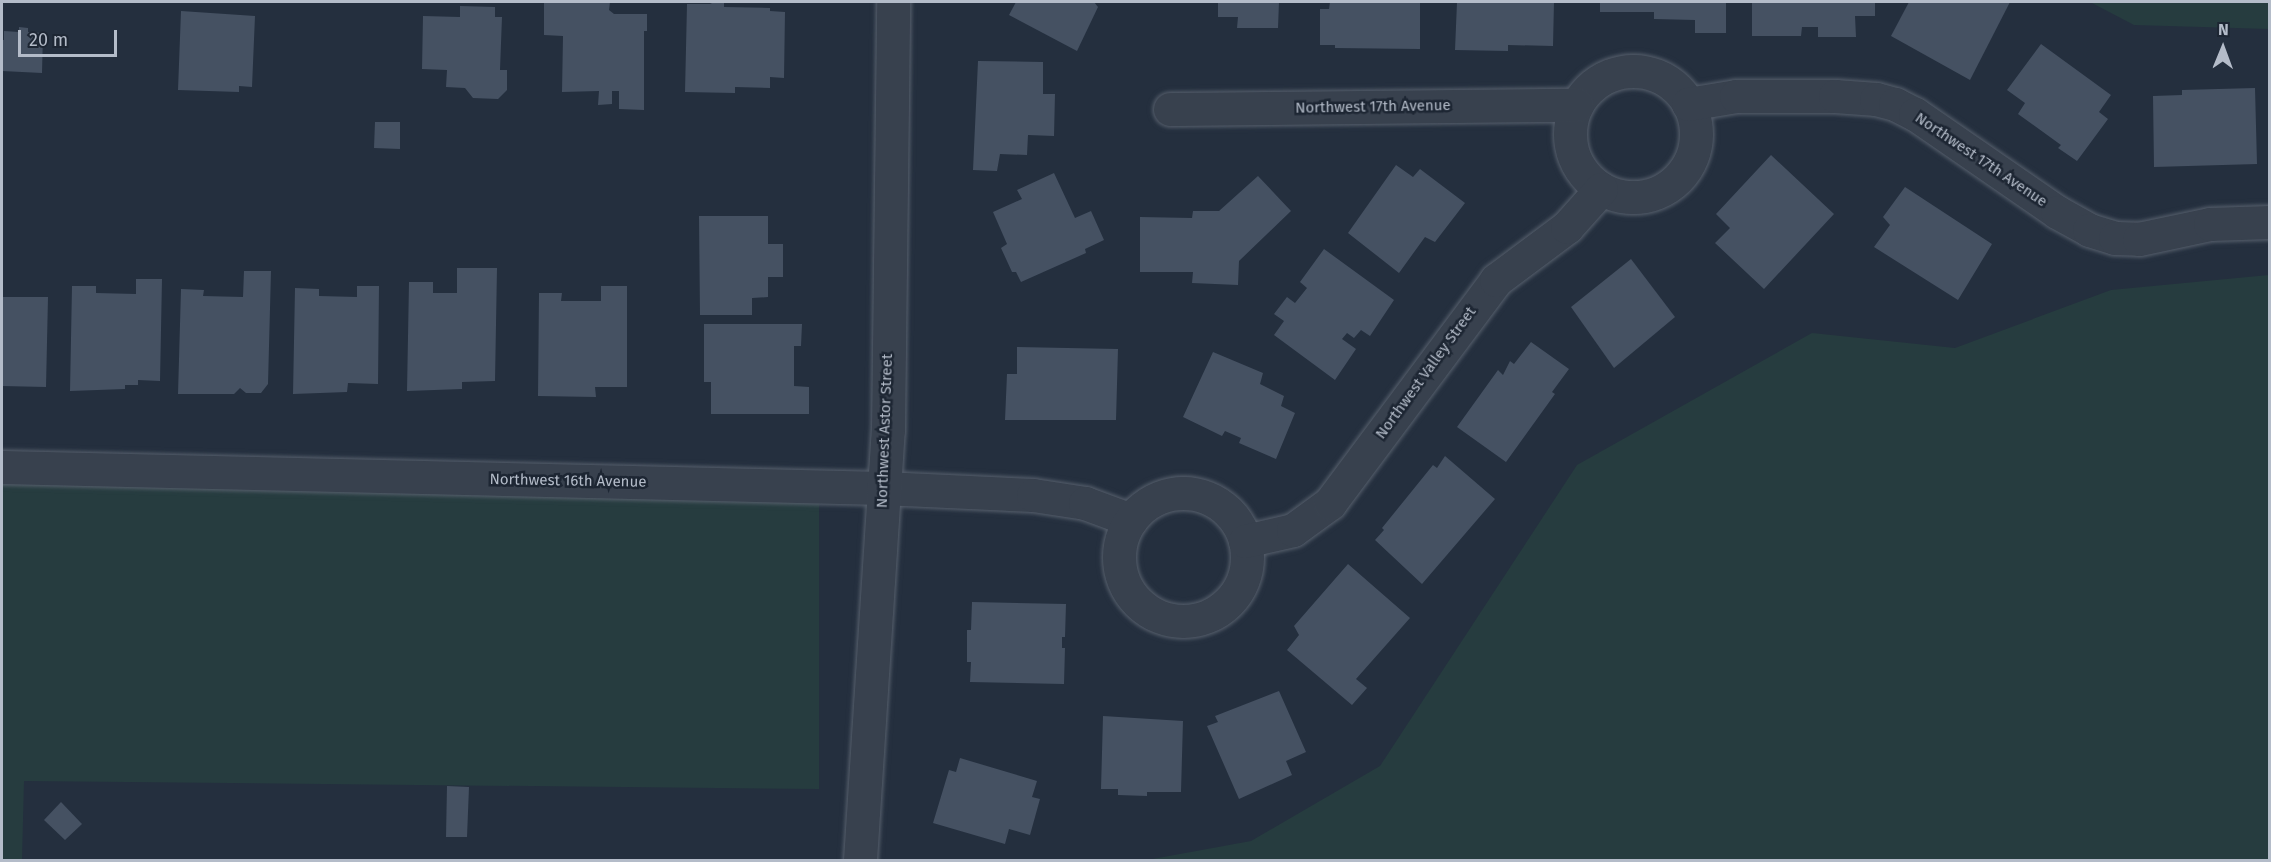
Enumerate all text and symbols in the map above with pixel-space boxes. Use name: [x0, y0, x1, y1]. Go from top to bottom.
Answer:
scale bar: [21, 18, 120, 56]
north arrow: [2193, 18, 2253, 78]
text: N: [2218, 20, 2229, 39]
text: 20 m: [29, 29, 68, 51]
street label: Northwest 17th Avenue: [1295, 97, 1451, 117]
street label: Northwest 17th Avenue: [1912, 109, 2050, 211]
street label: Northwest Valley Street: [1372, 303, 1480, 443]
street label: Northwest Astor Street: [873, 354, 897, 508]
street label: Northwest 16th Avenue: [489, 471, 647, 491]

